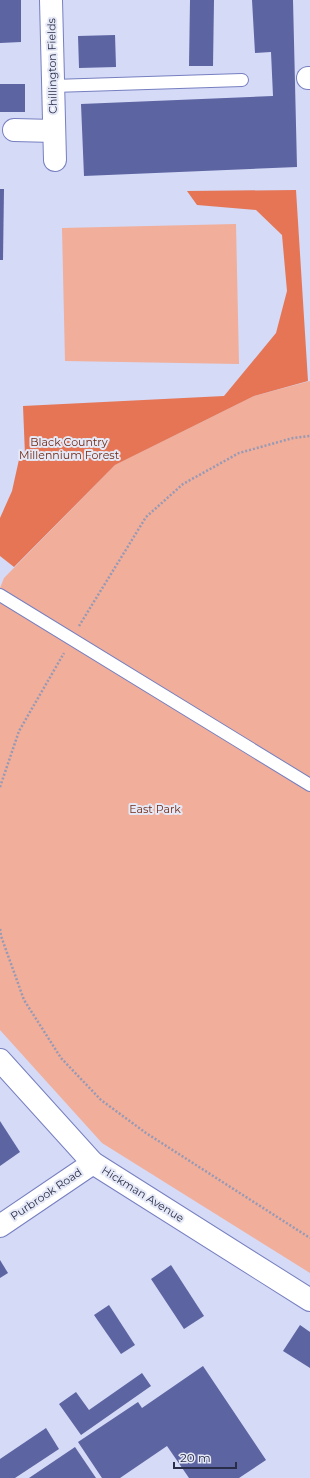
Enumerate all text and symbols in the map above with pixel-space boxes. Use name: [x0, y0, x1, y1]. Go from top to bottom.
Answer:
street label: Chillington Fields: [44, 17, 60, 114]
park label: Black Country Millennium Forest: [19, 435, 120, 462]
park label: East Park: [129, 802, 181, 816]
street label: Hickman Avenue: [99, 1163, 187, 1225]
street label: Purbrook Road: [8, 1165, 84, 1223]
scale bar: [174, 1444, 236, 1470]
text: 20 m: [180, 1450, 211, 1465]

